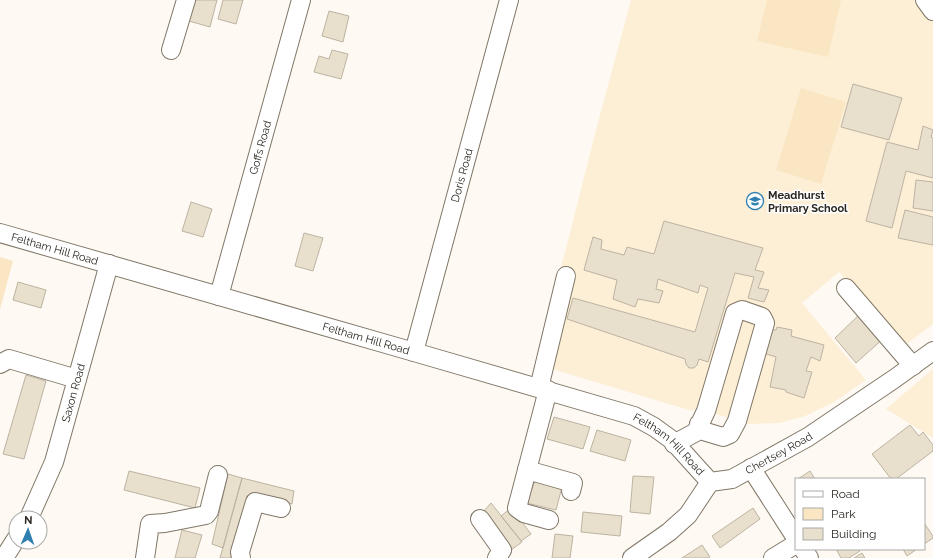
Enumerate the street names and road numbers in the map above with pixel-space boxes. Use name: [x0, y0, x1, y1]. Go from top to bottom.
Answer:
street label: Goffs Road: [247, 119, 274, 176]
street label: Doris Road: [449, 147, 476, 204]
street label: Feltham Hill Road: [10, 231, 100, 268]
street label: Feltham Hill Road: [321, 320, 411, 357]
street label: Saxon Road: [59, 362, 88, 424]
street label: Feltham Hill Road: [631, 411, 707, 478]
street label: Chertsey Road: [743, 430, 815, 477]

